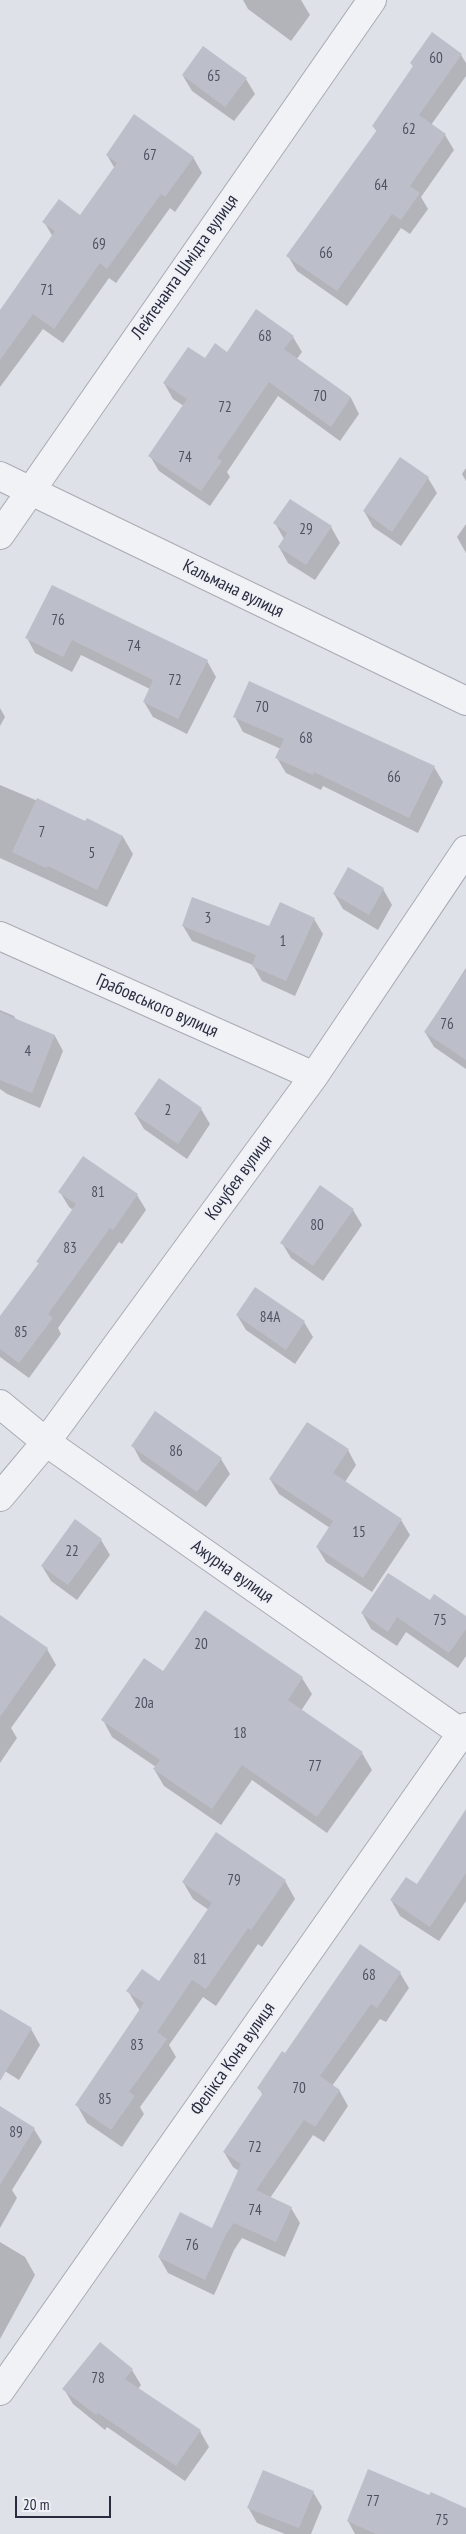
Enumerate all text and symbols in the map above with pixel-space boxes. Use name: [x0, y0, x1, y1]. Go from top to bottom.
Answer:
house number: 60: [429, 50, 443, 68]
house number: 65: [207, 68, 221, 86]
house number: 62: [402, 121, 416, 139]
house number: 67: [143, 147, 157, 165]
house number: 64: [374, 177, 388, 195]
street label: Лейтенанта Шмідта вулиця: [127, 191, 243, 343]
house number: 69: [92, 236, 106, 254]
house number: 66: [319, 245, 333, 263]
house number: 71: [40, 282, 54, 300]
house number: 68: [258, 328, 272, 346]
house number: 70: [313, 388, 327, 406]
house number: 72: [218, 399, 232, 417]
house number: 74: [178, 449, 192, 467]
house number: 29: [299, 521, 313, 539]
street label: Кальмана вулиця: [179, 555, 287, 623]
house number: 76: [51, 612, 65, 630]
house number: 74: [127, 638, 141, 656]
house number: 72: [168, 672, 182, 690]
house number: 70: [255, 699, 269, 717]
house number: 68: [299, 730, 313, 748]
house number: 66: [387, 769, 401, 787]
house number: 7: [39, 824, 45, 842]
house number: 5: [89, 845, 95, 863]
house number: 3: [205, 910, 211, 928]
house number: 1: [280, 933, 286, 951]
street label: Грабовського вулиця: [93, 969, 221, 1043]
house number: 76: [440, 1016, 454, 1034]
house number: 4: [25, 1043, 31, 1061]
house number: 2: [165, 1102, 171, 1120]
street label: Кочубея вулиця: [201, 1131, 277, 1225]
house number: 81: [91, 1184, 105, 1202]
house number: 80: [310, 1217, 324, 1235]
house number: 83: [63, 1240, 77, 1258]
house number: 84А: [260, 1309, 280, 1327]
house number: 85: [14, 1324, 28, 1342]
house number: 86: [169, 1443, 183, 1461]
house number: 15: [352, 1524, 366, 1542]
street label: Ажурна вулиця: [187, 1536, 277, 1608]
house number: 22: [65, 1543, 79, 1561]
house number: 75: [433, 1612, 447, 1630]
house number: 20: [194, 1636, 208, 1654]
house number: 20а: [134, 1695, 154, 1713]
house number: 18: [233, 1725, 247, 1743]
house number: 77: [308, 1758, 322, 1776]
house number: 79: [227, 1872, 241, 1890]
house number: 81: [193, 1951, 207, 1969]
house number: 68: [362, 1967, 376, 1985]
street label: Фелікса Кона вулиця: [186, 1999, 280, 2119]
house number: 83: [130, 2037, 144, 2055]
house number: 70: [292, 2080, 306, 2098]
house number: 85: [98, 2091, 112, 2109]
house number: 89: [9, 2124, 23, 2142]
house number: 72: [248, 2139, 262, 2157]
house number: 74: [248, 2202, 262, 2220]
house number: 76: [185, 2237, 199, 2255]
house number: 78: [91, 2370, 105, 2388]
scale bar: [18, 2486, 114, 2518]
house number: 77: [366, 2493, 380, 2511]
text: 20 m: [23, 2495, 49, 2514]
house number: 75: [435, 2512, 449, 2530]

